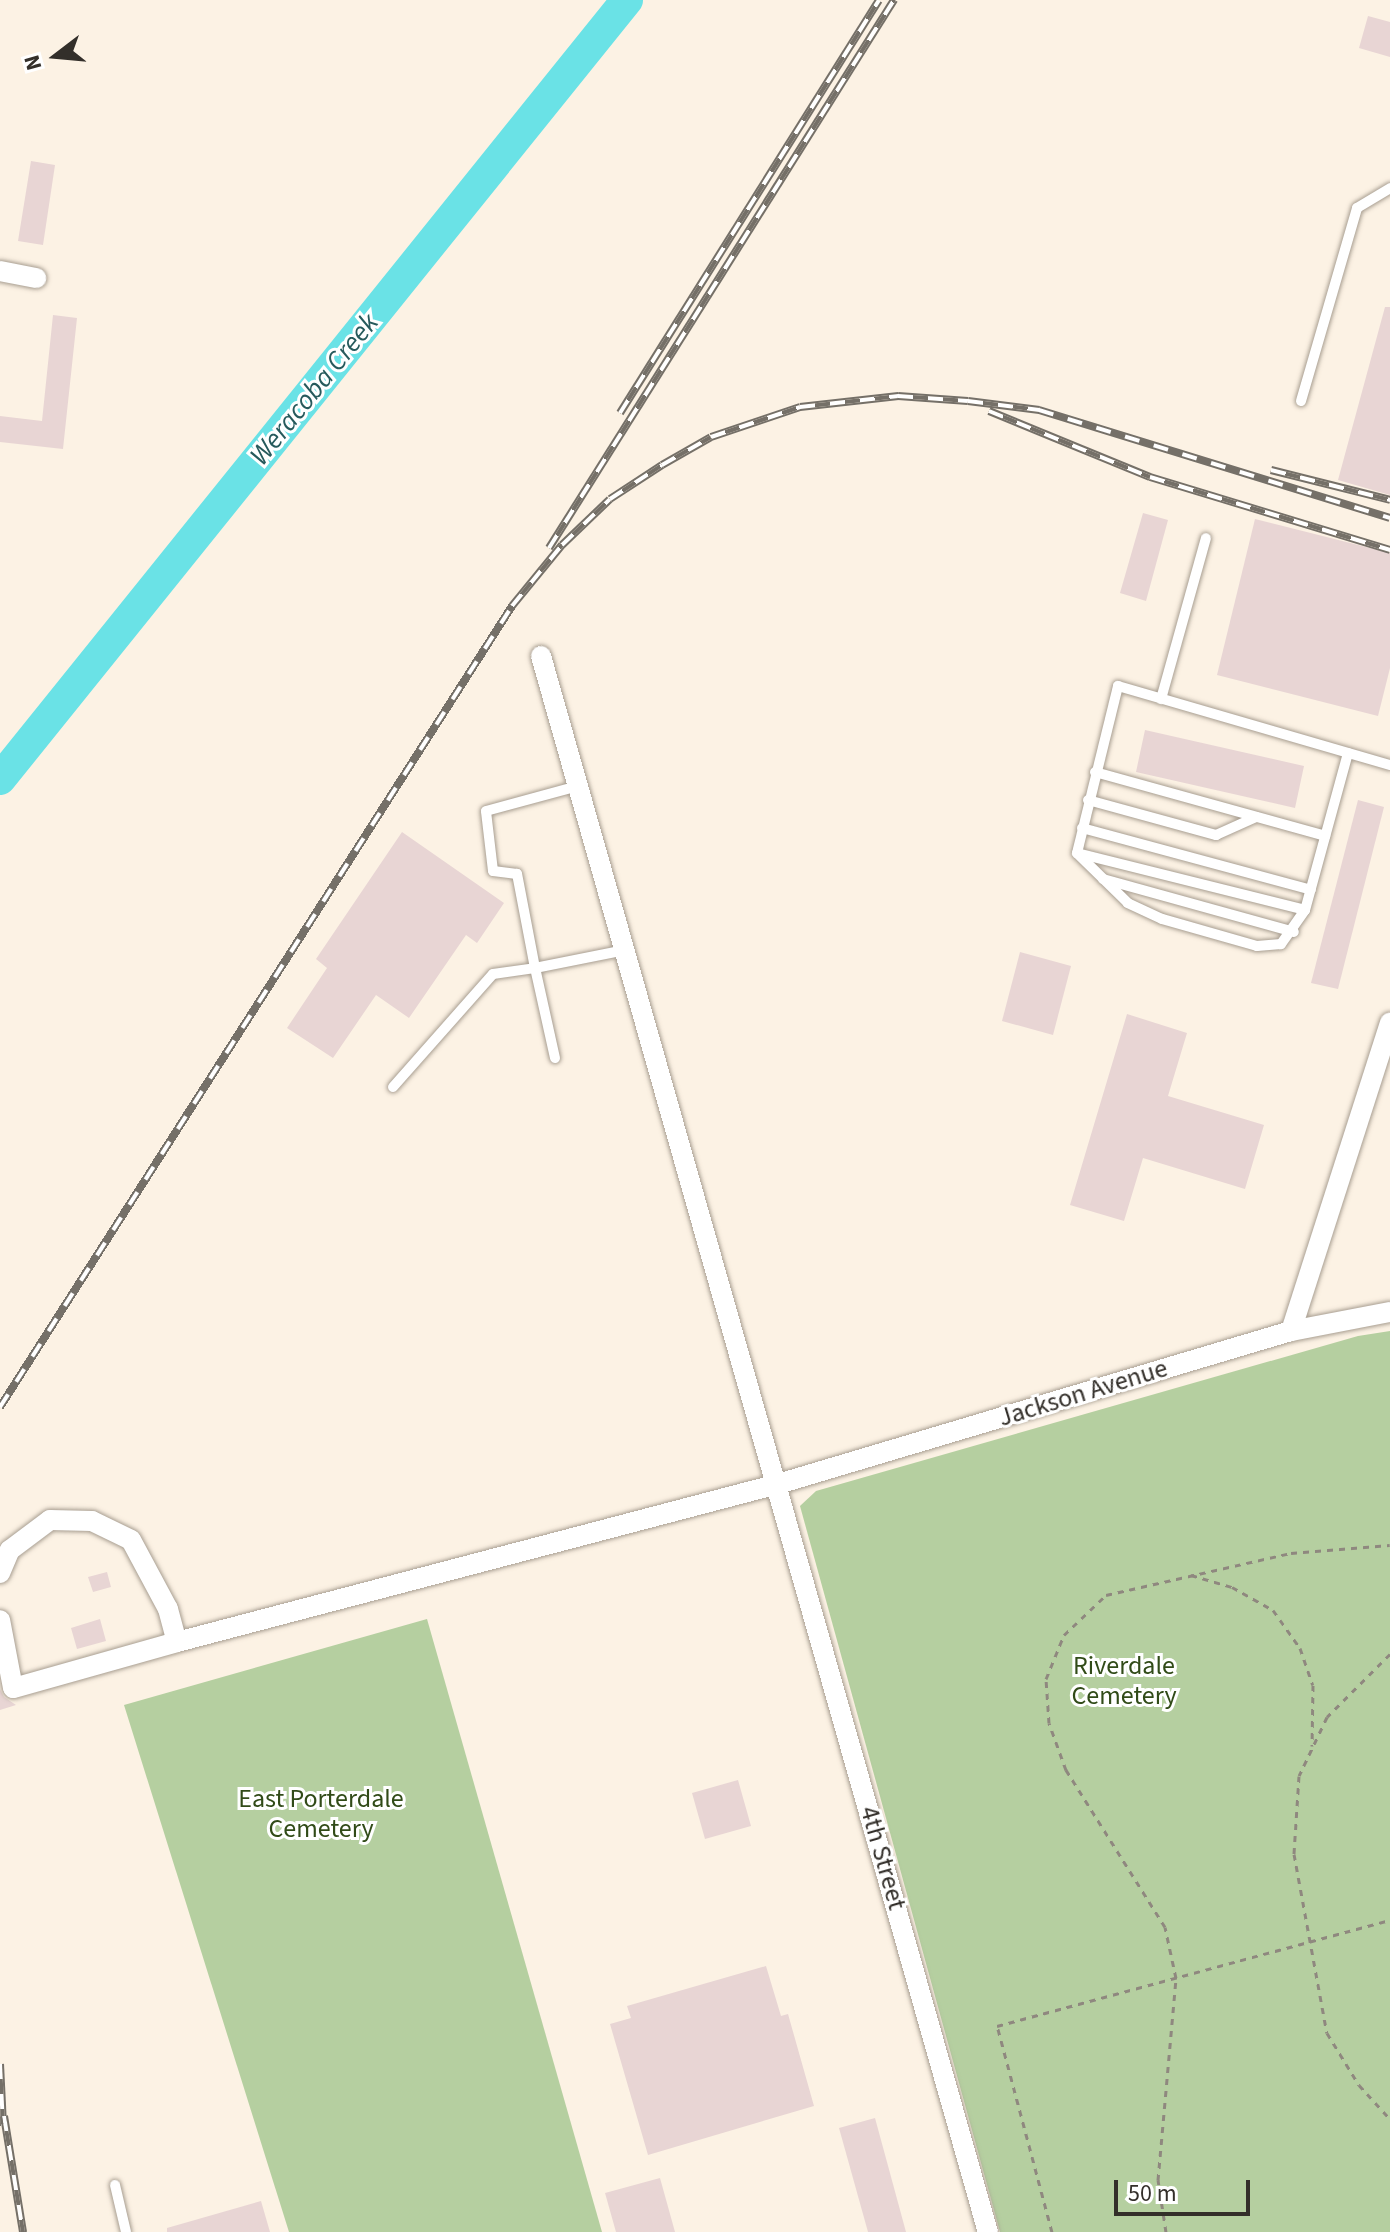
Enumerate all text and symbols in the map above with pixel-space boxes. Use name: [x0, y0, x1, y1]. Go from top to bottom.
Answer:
north arrow: [16, 16, 96, 96]
text: N: [16, 51, 50, 74]
water label: Weracoba Creek: [243, 306, 385, 472]
street label: Jackson Avenue: [995, 1353, 1171, 1433]
park label: Riverdale Cemetery: [1071, 1650, 1177, 1712]
park label: East Porterdale Cemetery: [238, 1783, 404, 1844]
street label: 4th Street: [853, 1803, 913, 1913]
scale bar: [1118, 2164, 1254, 2214]
text: 50 m: [1128, 2176, 1177, 2211]

